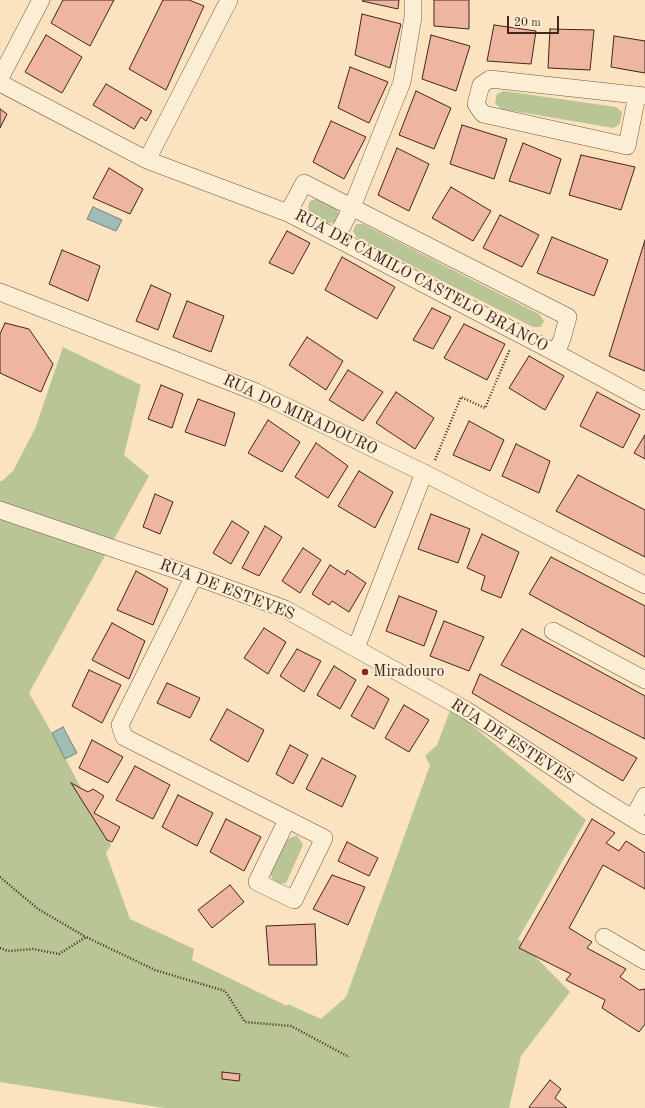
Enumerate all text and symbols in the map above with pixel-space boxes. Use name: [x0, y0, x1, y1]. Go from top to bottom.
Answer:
scale bar: [509, 8, 561, 34]
text: 20 m: [514, 17, 541, 29]
street label: RUA DE CAMILO CASTELO BRANCO: [291, 206, 551, 356]
street label: RUA DO MIRADOURO: [220, 371, 380, 459]
street label: RUA DE ESTEVES: [157, 555, 297, 625]
place label: Miradouro: [373, 662, 445, 682]
marker: Miradouro: [360, 667, 370, 677]
street label: RUA DE ESTEVES: [447, 695, 577, 789]

